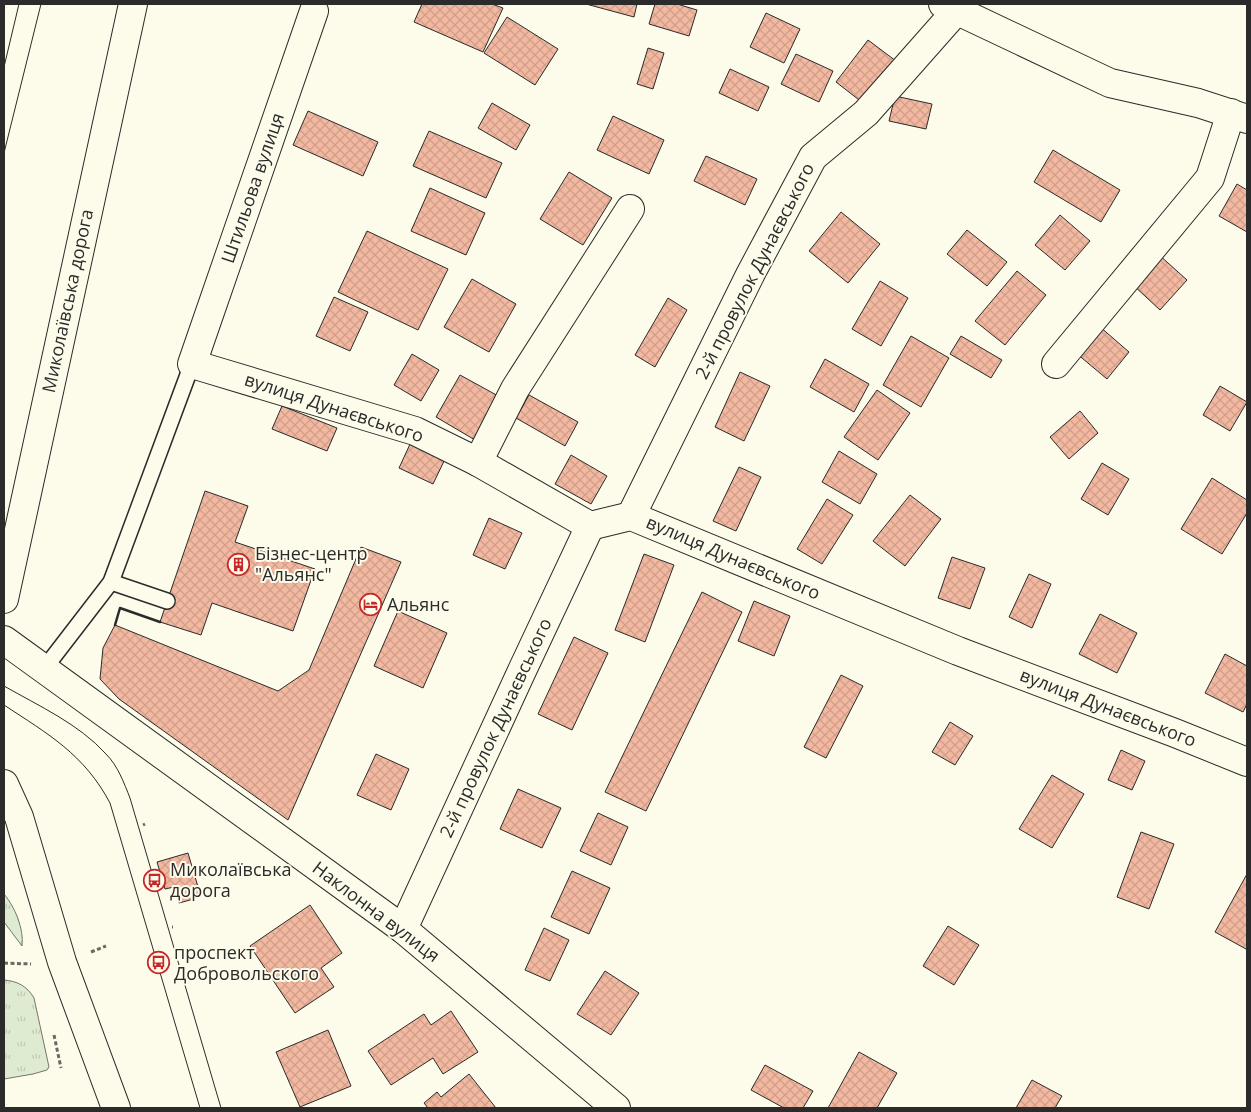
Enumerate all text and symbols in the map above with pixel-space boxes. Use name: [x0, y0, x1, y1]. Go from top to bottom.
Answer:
street label: Штильова вулиця: [215, 109, 289, 266]
street label: 2-й провулок Дунаєвського: [689, 158, 819, 383]
street label: Миколаївська дорога: [36, 207, 98, 395]
street label: вулиця Дунаєвського: [242, 367, 427, 447]
street label: вулиця Дунаєвського: [643, 510, 824, 605]
place label: Бізнес-центр "Альянс": [255, 541, 367, 586]
building icon: Бізнес-центр "Альянс": [227, 552, 251, 576]
place label: Альянс: [387, 592, 450, 616]
hotel icon: Альянс: [359, 593, 383, 617]
street label: 2-й провулок Дунаєвського: [434, 614, 557, 841]
street label: вулиця Дунаєвського: [1017, 662, 1200, 752]
street label: Наклонна вулиця: [308, 855, 445, 967]
place label: Миколаївська дорога: [170, 857, 291, 902]
bus stop icon: Миколаївська дорога: [142, 868, 166, 892]
place label: проспект Добровольского: [174, 940, 319, 985]
bus stop icon: проспект Добровольского: [146, 951, 170, 975]

